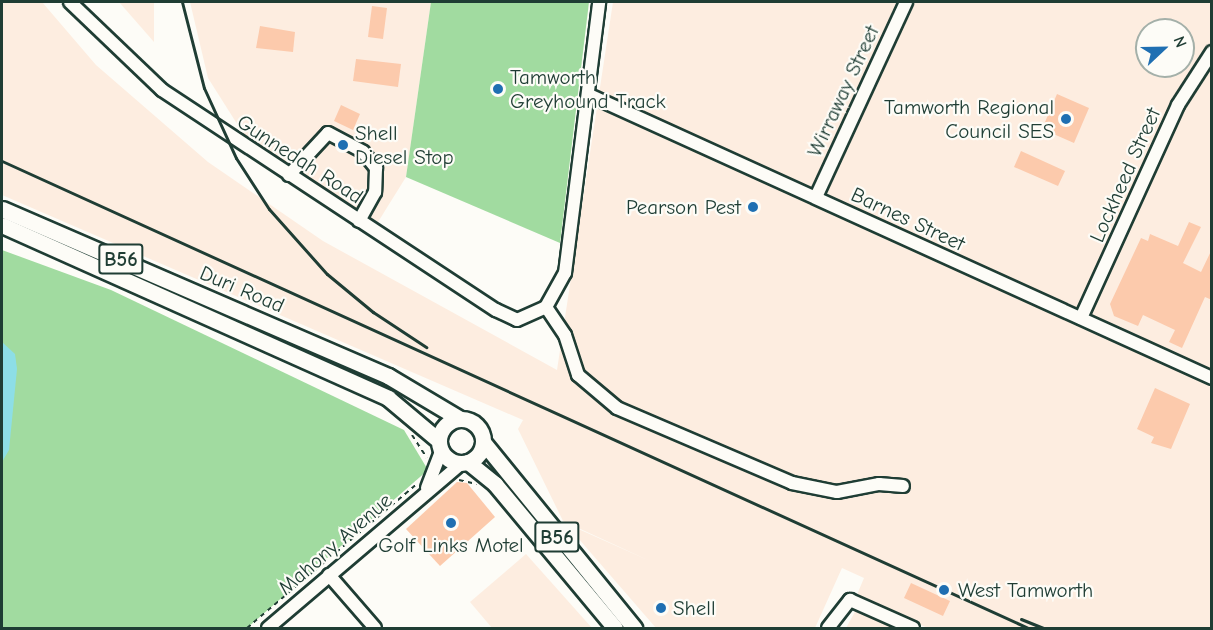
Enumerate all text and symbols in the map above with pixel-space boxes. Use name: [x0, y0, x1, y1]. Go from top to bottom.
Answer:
north arrow: [1135, 18, 1195, 78]
street label: Wirraway Street: [802, 21, 884, 161]
text: N: [1170, 34, 1190, 50]
place label: Tamworth Greyhound Track: [510, 64, 666, 114]
marker: Tamworth Greyhound Track: [491, 82, 505, 96]
place label: Tamworth Regional Council SES: [884, 94, 1054, 144]
street label: Lockheed Street: [1084, 104, 1166, 246]
street label: Gunnedah Road: [232, 109, 368, 209]
marker: Tamworth Regional Council SES: [1059, 112, 1073, 126]
place label: Shell Diesel Stop: [355, 120, 454, 170]
marker: Shell Diesel Stop: [336, 138, 350, 152]
street label: Barnes Street: [847, 182, 969, 256]
place label: Pearson Pest: [626, 194, 741, 220]
marker: Pearson Pest: [746, 200, 760, 214]
road number: B56: [97, 242, 145, 276]
street label: Duri Road: [196, 260, 288, 318]
street label: Mahony Avenue: [273, 488, 397, 600]
marker: Golf Links Motel: [444, 516, 458, 530]
road number: B56: [533, 520, 581, 554]
place label: Golf Links Motel: [378, 532, 524, 558]
place label: West Tamworth: [958, 577, 1093, 603]
marker: West Tamworth: [935, 581, 953, 599]
place label: Shell: [673, 595, 716, 621]
marker: Shell: [654, 601, 668, 615]

